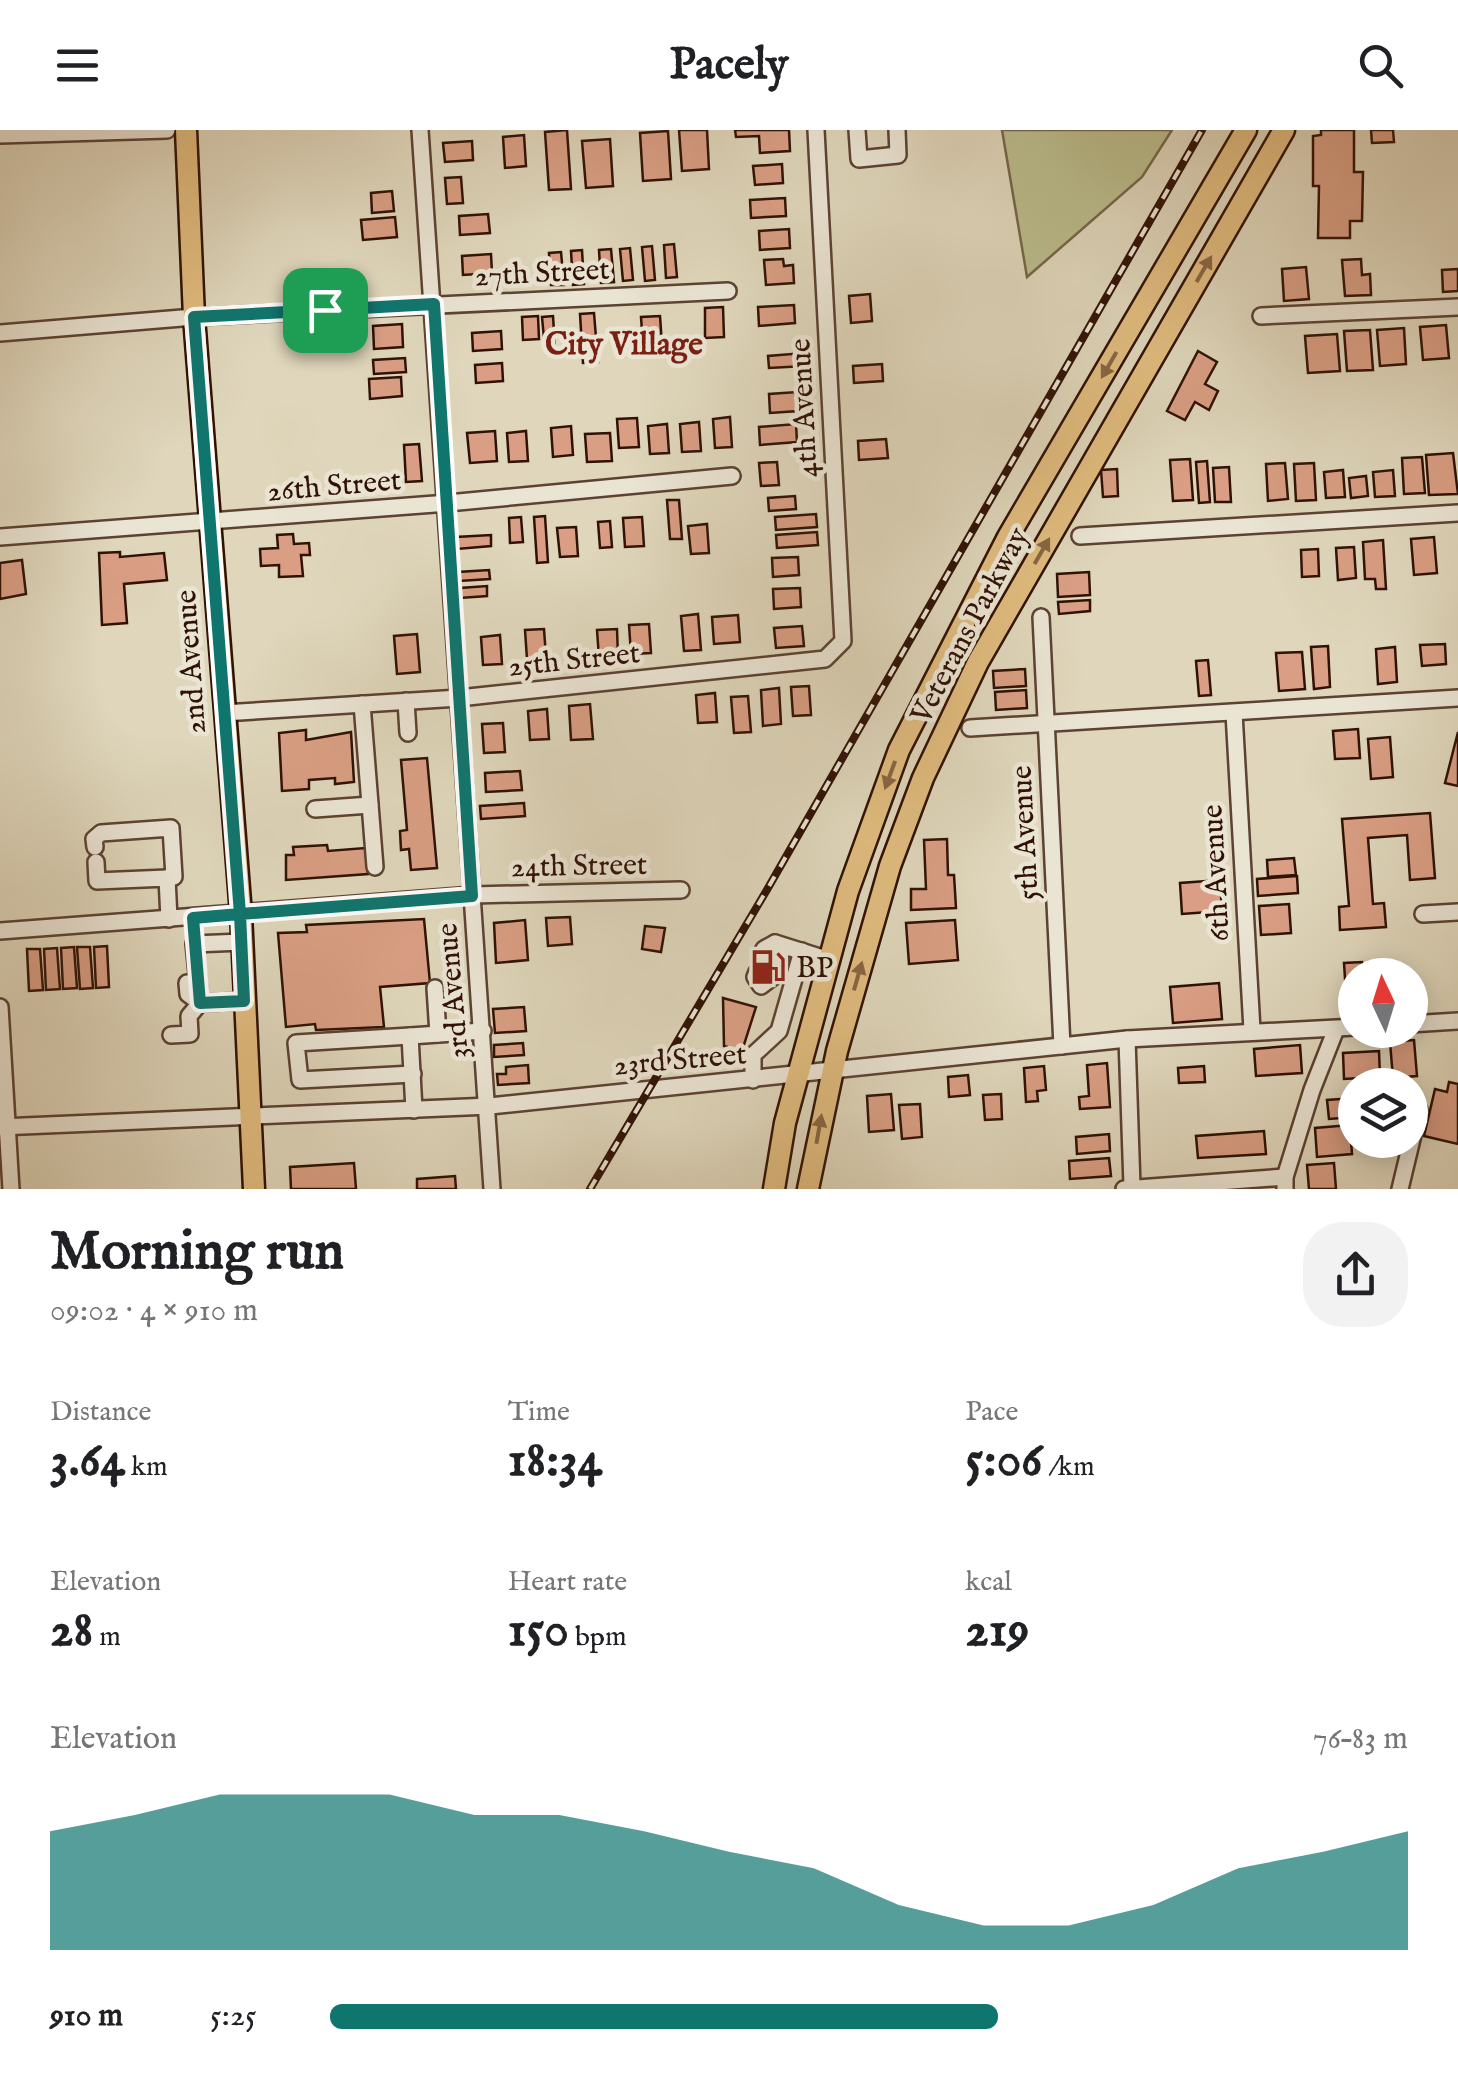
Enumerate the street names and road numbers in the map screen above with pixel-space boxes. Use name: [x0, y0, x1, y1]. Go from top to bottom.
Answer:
street label: 27th Street: [474, 251, 611, 297]
street label: 4th Avenue: [782, 337, 828, 478]
street label: 26th Street: [266, 462, 403, 512]
street label: Veterans Parkway: [903, 521, 1039, 732]
street label: 2nd Avenue: [168, 589, 216, 735]
street label: 25th Street: [506, 635, 642, 687]
street label: 5th Avenue: [1003, 764, 1049, 901]
street label: 6th Avenue: [1194, 803, 1240, 942]
street label: 24th Street: [511, 847, 647, 887]
street label: 3rd Avenue: [429, 921, 479, 1060]
street label: 23rd Street: [612, 1036, 748, 1086]

